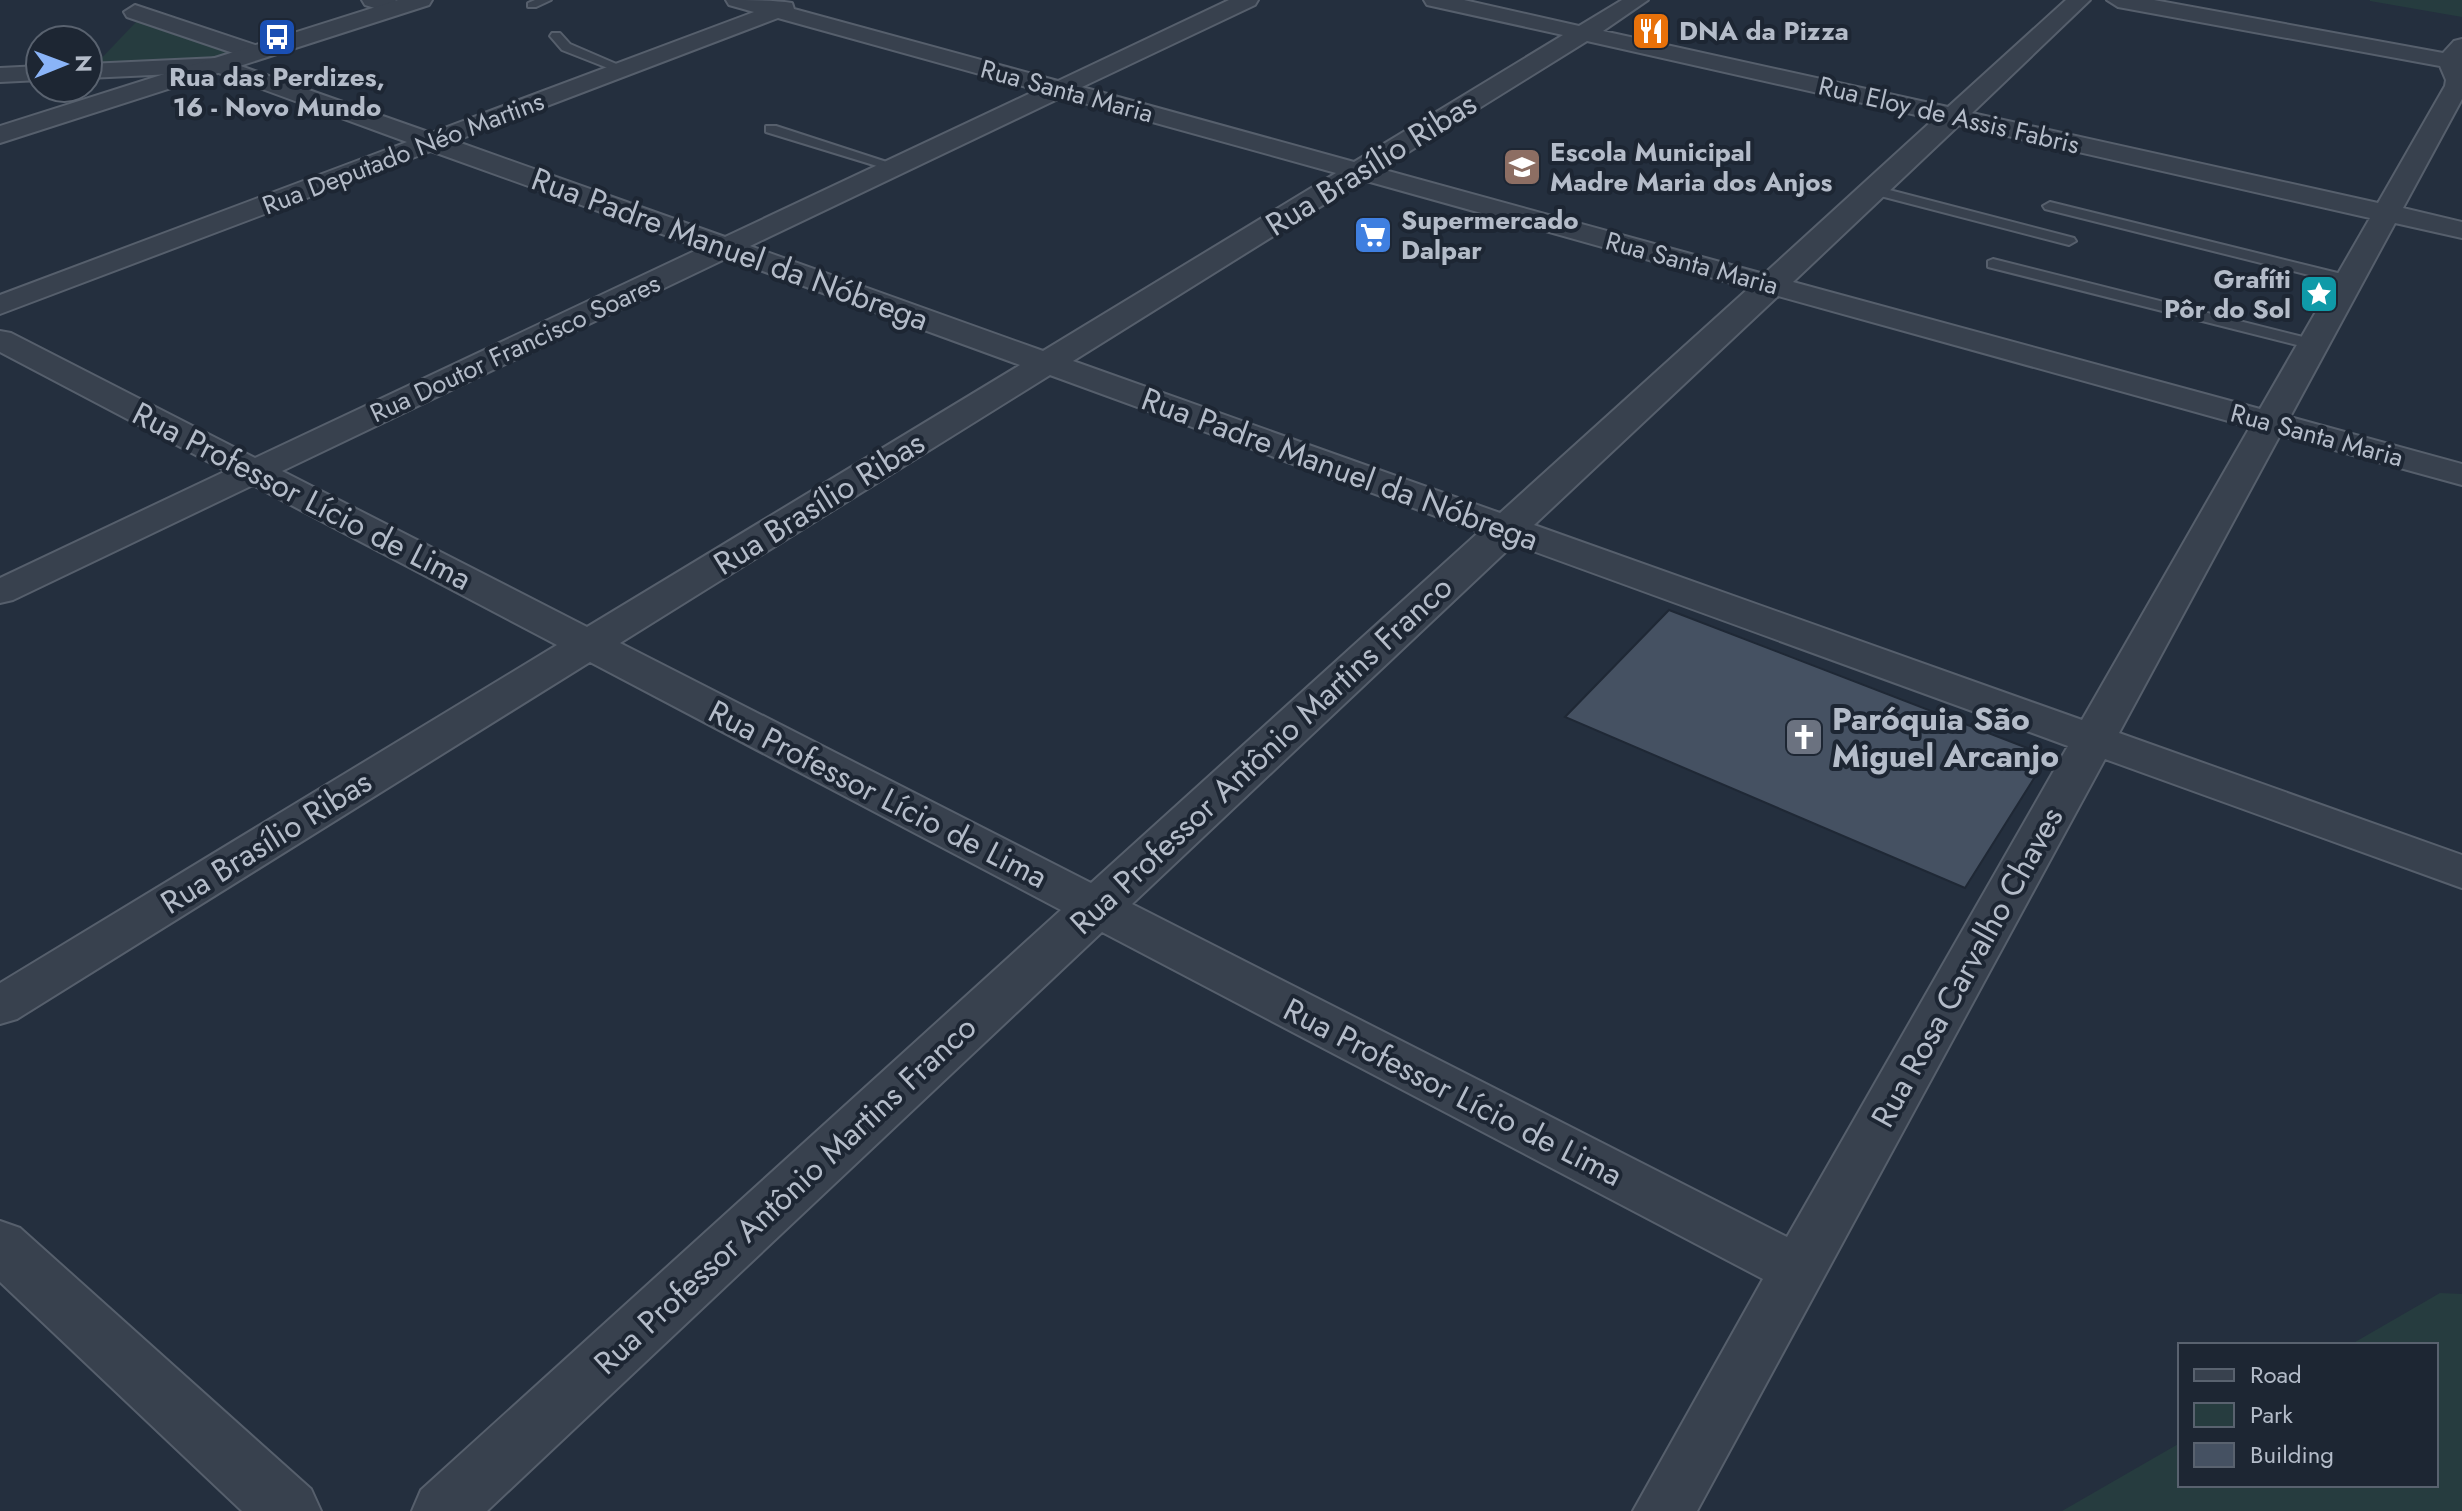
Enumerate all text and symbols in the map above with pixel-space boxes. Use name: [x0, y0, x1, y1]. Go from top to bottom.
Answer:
restaurant icon: DNA da Pizza: [1630, 10, 1672, 52]
place label: DNA da Pizza: [1679, 12, 1849, 50]
bus stop icon: Rua das Perdizes, 16 - Novo Mundo: [256, 16, 298, 58]
north arrow: [24, 24, 104, 104]
street label: Rua Santa Maria: [976, 50, 1158, 132]
text: N: [68, 55, 100, 73]
place label: Rua das Perdizes, 16 - Novo Mundo: [169, 58, 385, 126]
street label: Rua Eloy de Assis Fabris: [1815, 66, 2083, 164]
street label: Rua Brasílio Ribas: [1257, 81, 1485, 247]
street label: Rua Deputado Néo Martins: [257, 82, 549, 224]
place label: Escola Municipal Madre Maria dos Anjos: [1550, 133, 1833, 201]
school or university icon: Escola Municipal Madre Maria dos Anjos: [1501, 146, 1543, 188]
street label: Rua Padre Manuel da Nóbrega: [525, 156, 935, 342]
place label: Supermercado Dalpar: [1401, 201, 1579, 269]
supermarket icon: Supermercado Dalpar: [1352, 214, 1394, 256]
street label: Rua Santa Maria: [1601, 222, 1783, 304]
place label: Grafíti Pôr do Sol: [2164, 260, 2291, 328]
street label: Rua Doutor Francisco Soares: [364, 264, 666, 432]
place icon: Grafíti Pôr do Sol: [2298, 273, 2340, 315]
street label: Rua Padre Manuel da Nóbrega: [1135, 376, 1545, 562]
street label: Rua Professor Lício de Lima: [125, 390, 479, 602]
street label: Rua Santa Maria: [2226, 394, 2408, 476]
street label: Rua Brasílio Ribas: [705, 420, 933, 586]
street label: Rua Professor Antônio Martins Franco: [1059, 565, 1463, 945]
street label: Rua Professor Lício de Lima: [701, 688, 1055, 900]
place label: Paróquia São Miguel Arcanjo: [1832, 696, 2059, 779]
church icon: Paróquia São Miguel Arcanjo: [1783, 716, 1825, 758]
street label: Rua Brasílio Ribas: [152, 759, 380, 925]
street label: Rua Rosa Carvalho Chaves: [1860, 798, 2074, 1136]
street label: Rua Professor Lício de Lima: [1276, 986, 1630, 1198]
street label: Rua Professor Antônio Martins Franco: [583, 1005, 987, 1385]
legend: [2178, 1343, 2438, 1487]
text: Road: [2250, 1357, 2302, 1392]
text: Park: [2250, 1397, 2293, 1432]
text: Building: [2250, 1437, 2334, 1472]

